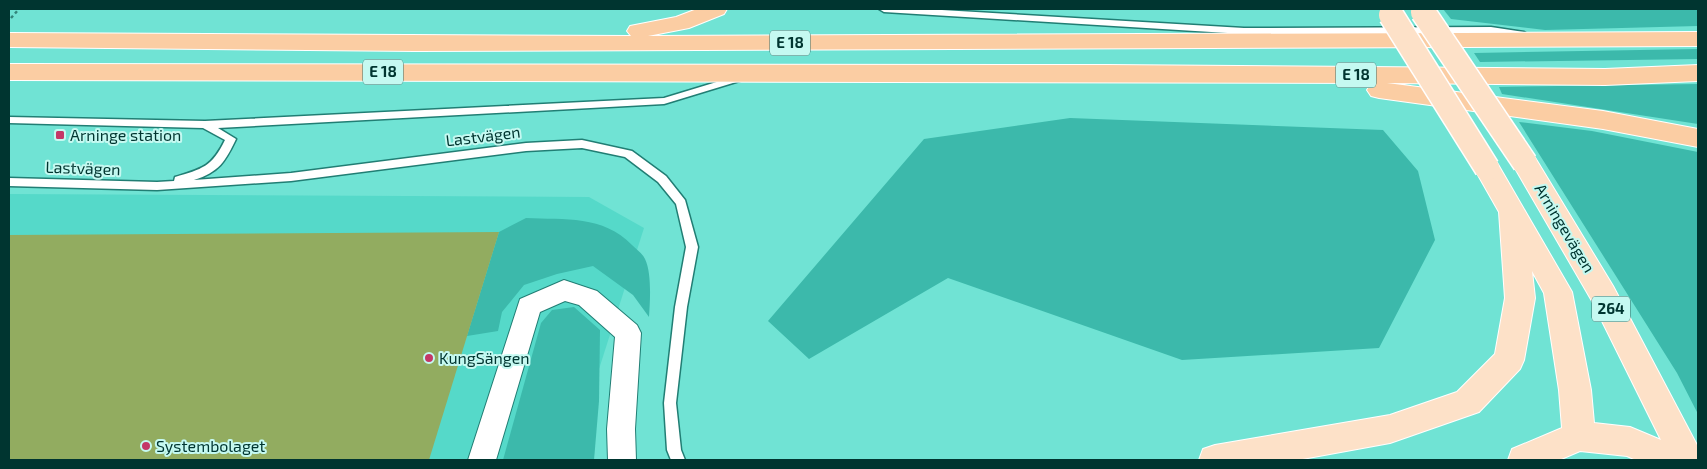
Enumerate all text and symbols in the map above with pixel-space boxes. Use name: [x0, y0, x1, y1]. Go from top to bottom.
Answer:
road number: E 18: [770, 30, 810, 56]
road number: E 18: [363, 60, 403, 84]
road number: E 18: [1336, 62, 1376, 88]
street label: Lastvägen: [444, 121, 521, 150]
place label: Arninge station: [70, 125, 181, 144]
marker: Arninge station: [54, 129, 66, 141]
street label: Lastvägen: [45, 157, 121, 178]
street label: Arningevägen: [1531, 180, 1599, 276]
road number: 264: [1592, 296, 1630, 322]
place label: KungSängen: [439, 348, 530, 367]
marker: KungSängen: [423, 352, 435, 364]
place label: Systembolaget: [156, 436, 265, 455]
marker: Systembolaget: [140, 440, 152, 452]

